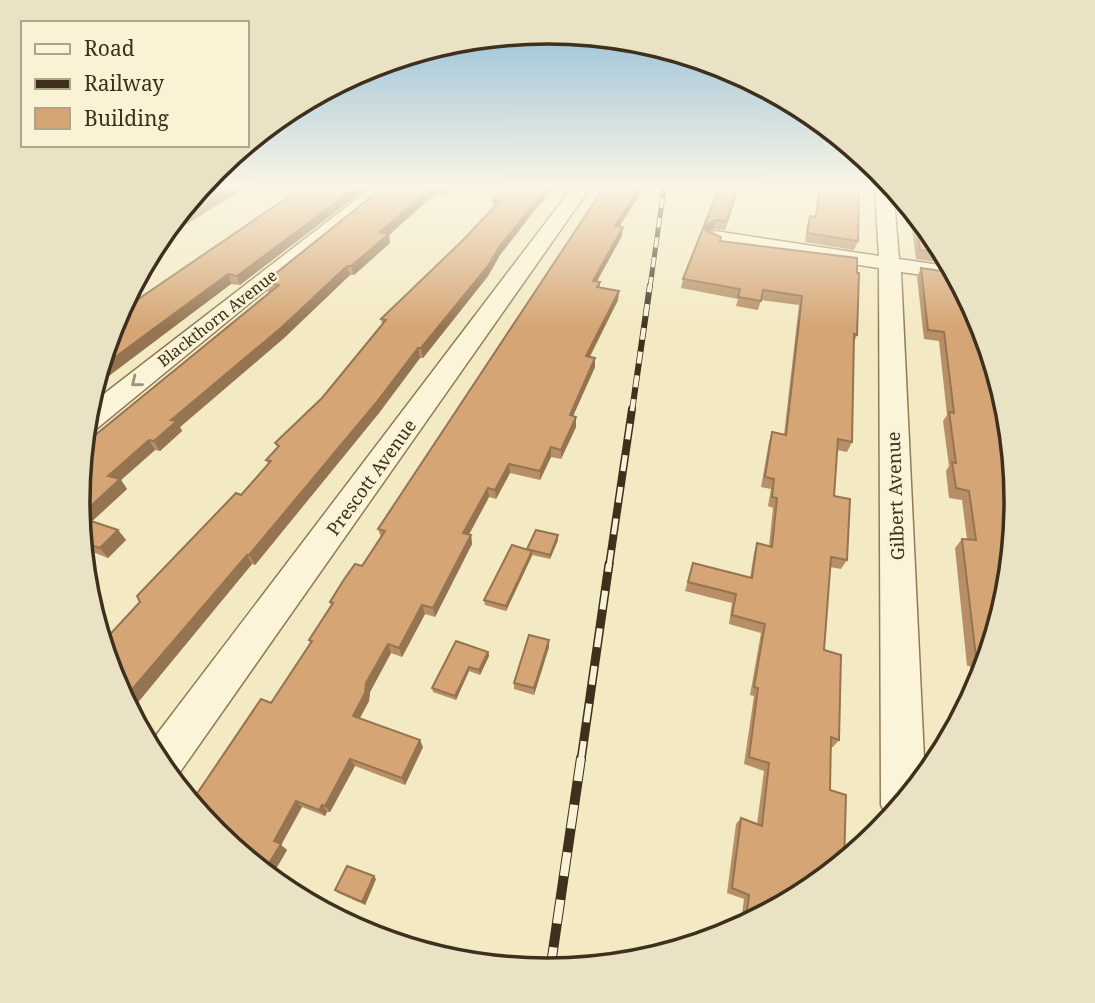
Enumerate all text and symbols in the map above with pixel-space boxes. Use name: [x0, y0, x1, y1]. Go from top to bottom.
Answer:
legend: [21, 21, 248, 147]
text: Road: [84, 34, 135, 62]
text: Railway: [84, 69, 164, 97]
text: Building: [84, 104, 169, 132]
street label: Blackthorn Avenue: [153, 264, 281, 372]
one-way arrow: [131, 374, 143, 387]
street label: Prescott Avenue: [321, 414, 421, 540]
street label: Gilbert Avenue: [881, 431, 909, 561]

